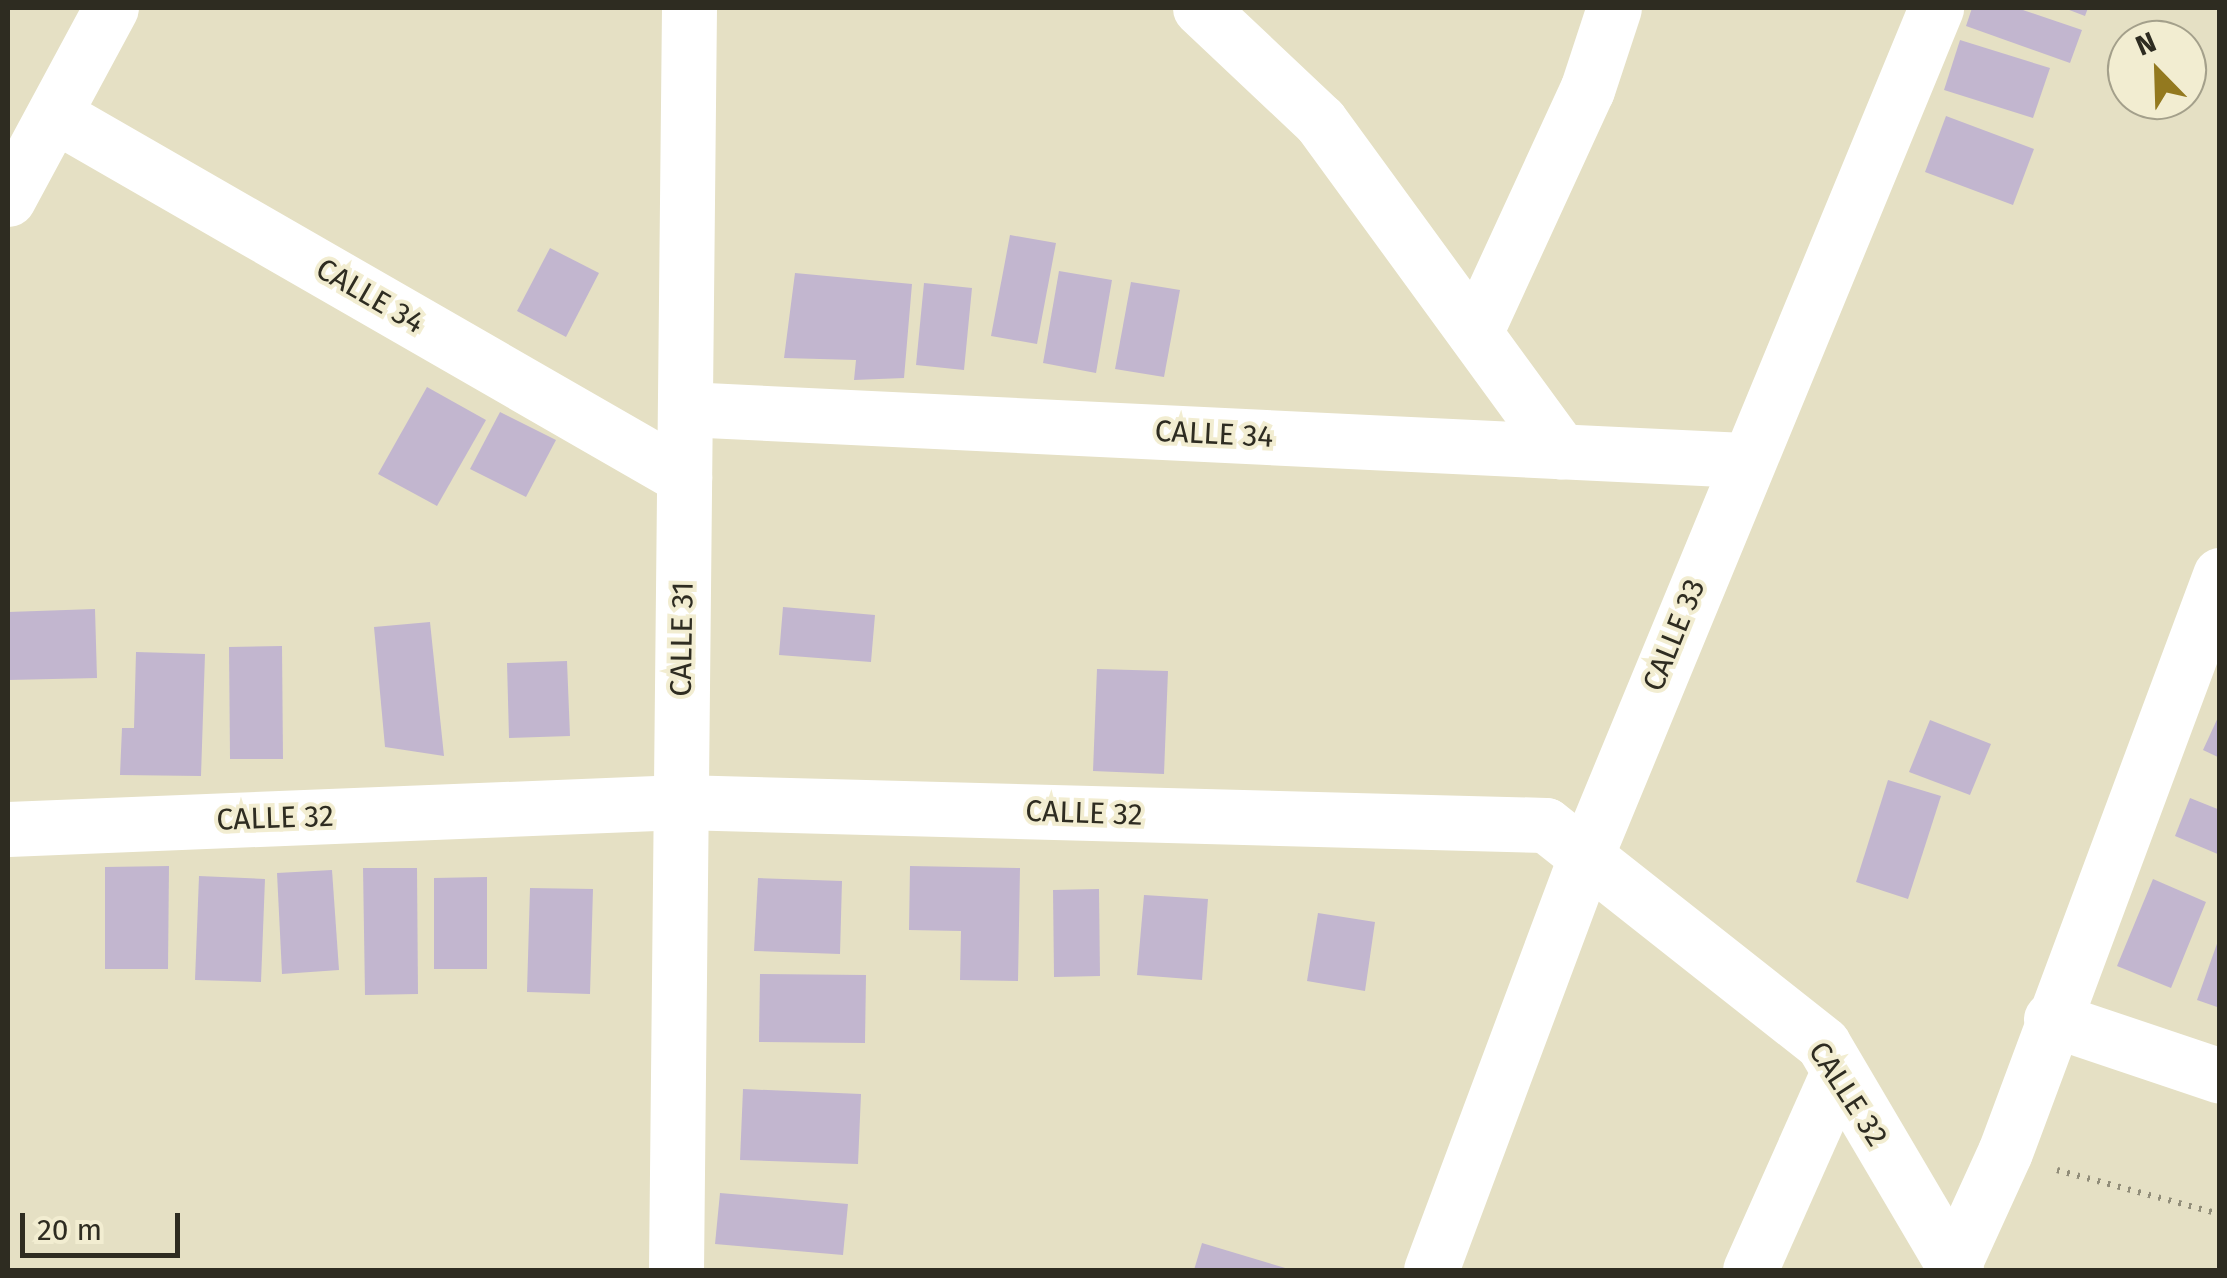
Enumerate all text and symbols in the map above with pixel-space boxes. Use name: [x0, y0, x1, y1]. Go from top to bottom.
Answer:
north arrow: [2107, 20, 2207, 120]
text: N: [2131, 25, 2161, 63]
street label: CALLE 34: [310, 251, 430, 341]
street label: CALLE 34: [1154, 413, 1274, 455]
street label: CALLE 33: [1635, 574, 1713, 696]
street label: CALLE 31: [663, 581, 701, 697]
street label: CALLE 32: [1025, 793, 1143, 833]
street label: CALLE 32: [216, 798, 334, 838]
street label: CALLE 32: [1801, 1035, 1895, 1153]
scale bar: [25, 1193, 185, 1255]
text: 20 m: [37, 1212, 102, 1248]

